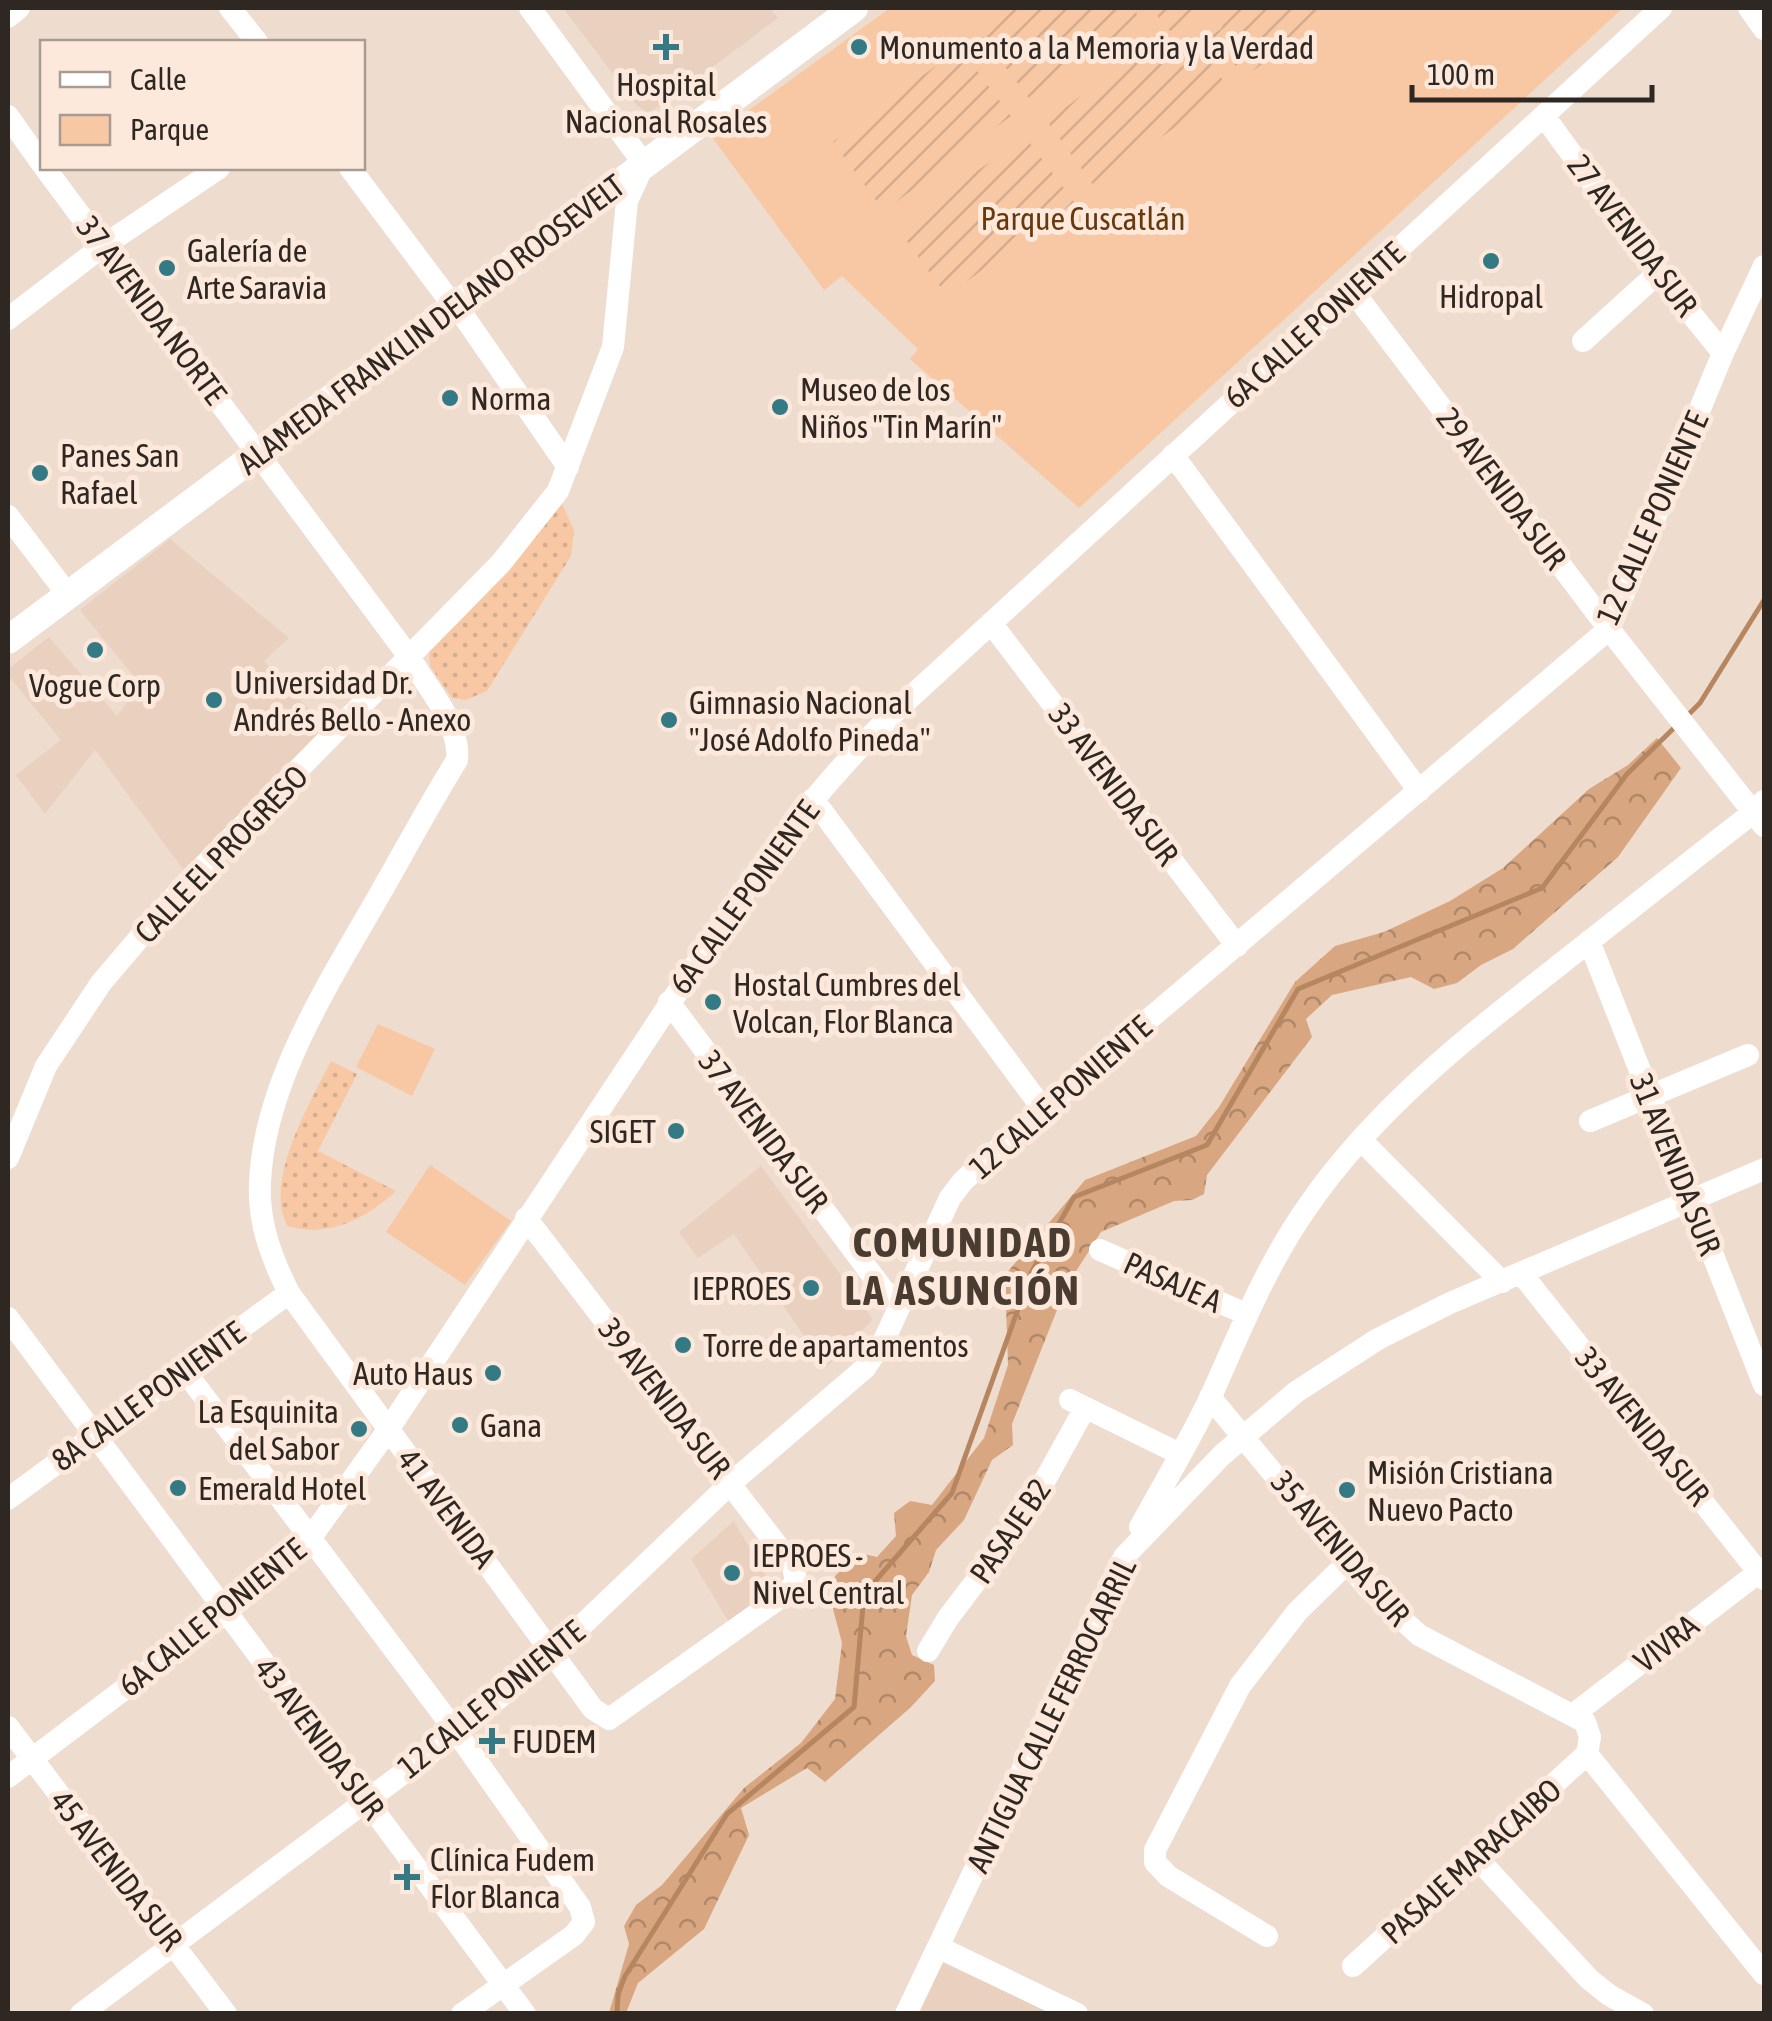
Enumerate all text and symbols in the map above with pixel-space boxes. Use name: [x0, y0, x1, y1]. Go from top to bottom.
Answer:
place label: Monumento a la Memoria y la Verdad: [879, 29, 1314, 66]
marker: Hospital Nacional Rosales: [653, 34, 679, 60]
marker: Monumento a la Memoria y la Verdad: [848, 36, 870, 58]
legend: [40, 40, 365, 170]
scale bar: [1412, 40, 1652, 102]
text: 100 m: [1427, 57, 1495, 91]
text: Calle: [130, 62, 187, 96]
place label: Hospital Nacional Rosales: [565, 66, 767, 140]
text: Parque: [130, 112, 209, 146]
street label: 27 AVENIDA SUR: [1560, 147, 1706, 323]
street label: ALAMEDA FRANKLIN DELANO ROOSEVELT: [230, 167, 632, 481]
park label: Parque Cuscatlán: [981, 200, 1185, 237]
street label: 37 AVENIDA NORTE: [69, 209, 235, 411]
place label: Galería de Arte Saravia: [187, 232, 327, 306]
street label: 6A CALLE PONIENTE: [1216, 234, 1412, 416]
marker: Hidropal: [1480, 250, 1502, 272]
marker: Galería de Arte Saravia: [156, 257, 178, 279]
place label: Hidropal: [1439, 278, 1544, 315]
place label: Museo de los Niños "Tin Marín": [800, 371, 1002, 445]
place label: Norma: [470, 380, 551, 417]
marker: Norma: [439, 387, 461, 409]
marker: Museo de los Niños "Tin Marín": [769, 396, 791, 418]
street label: 29 AVENIDA SUR: [1429, 400, 1575, 576]
street label: 12 CALLE PONIENTE: [1589, 406, 1716, 630]
place label: Panes San Rafael: [60, 437, 180, 511]
marker: Panes San Rafael: [29, 462, 51, 484]
marker: Vogue Corp: [84, 639, 106, 661]
place label: Universidad Dr. Andrés Bello - Anexo: [234, 664, 471, 738]
place label: Vogue Corp: [29, 667, 161, 704]
place label: Gimnasio Nacional "José Adolfo Pineda": [689, 684, 930, 758]
marker: Universidad Dr. Andrés Bello - Anexo: [203, 689, 225, 711]
street label: 33 AVENIDA SUR: [1041, 696, 1187, 872]
marker: Gimnasio Nacional "José Adolfo Pineda": [658, 709, 680, 731]
street label: CALLE EL PROGRESO: [127, 758, 315, 950]
street label: 6A CALLE PONIENTE: [662, 793, 827, 1001]
place label: Hostal Cumbres del Volcan, Flor Blanca: [733, 966, 961, 1040]
marker: Hostal Cumbres del Volcan, Flor Blanca: [702, 991, 724, 1013]
street label: 12 CALLE PONIENTE: [961, 1008, 1159, 1186]
street label: 37 AVENIDA SUR: [691, 1043, 837, 1219]
street label: 31 AVENIDA SUR: [1623, 1068, 1729, 1260]
place label: SIGET: [590, 1113, 656, 1150]
marker: SIGET: [665, 1120, 687, 1142]
district label: COMUNIDAD LA ASUNCIÓN: [845, 1218, 1081, 1314]
street label: PASAJE A: [1118, 1244, 1228, 1320]
place label: IEPROES: [692, 1270, 791, 1307]
marker: IEPROES: [800, 1277, 822, 1299]
street label: 39 AVENIDA SUR: [591, 1311, 739, 1485]
street label: 8A CALLE PONIENTE: [44, 1313, 252, 1478]
place label: Torre de apartamentos: [703, 1327, 969, 1364]
marker: Torre de apartamentos: [672, 1334, 694, 1356]
street label: 33 AVENIDA SUR: [1568, 1340, 1718, 1512]
place label: Auto Haus: [353, 1355, 473, 1392]
marker: Auto Haus: [482, 1362, 504, 1384]
place label: La Esquinita del Sabor: [197, 1393, 340, 1467]
place label: Gana: [480, 1407, 542, 1444]
marker: Gana: [449, 1414, 471, 1436]
marker: La Esquinita del Sabor: [348, 1418, 370, 1440]
street label: 41 AVENIDA: [390, 1441, 504, 1575]
place label: Misión Cristiana Nuevo Pacto: [1367, 1454, 1554, 1528]
street label: 35 AVENIDA SUR: [1264, 1463, 1418, 1633]
place label: Emerald Hotel: [198, 1470, 367, 1507]
street label: PASAJE B2: [962, 1472, 1058, 1590]
marker: Emerald Hotel: [167, 1477, 189, 1499]
marker: Misión Cristiana Nuevo Pacto: [1336, 1479, 1358, 1501]
street label: 6A CALLE PONIENTE: [111, 1530, 313, 1704]
place label: IEPROES - Nivel Central: [752, 1537, 905, 1611]
street label: ANTIGUA CALLE FERROCARRIL: [959, 1551, 1144, 1878]
marker: IEPROES - Nivel Central: [721, 1562, 743, 1584]
street label: VIVRA: [1627, 1606, 1706, 1679]
street label: 12 CALLE PONIENTE: [390, 1612, 592, 1785]
street label: 43 AVENIDA SUR: [247, 1650, 393, 1826]
place label: FUDEM: [512, 1723, 597, 1760]
marker: FUDEM: [481, 1730, 503, 1752]
street label: PASAJE MARACAIBO: [1374, 1771, 1568, 1951]
street label: 45 AVENIDA SUR: [43, 1783, 191, 1957]
place label: Clínica Fudem Flor Blanca: [430, 1841, 595, 1915]
marker: Clínica Fudem Flor Blanca: [394, 1864, 420, 1890]

